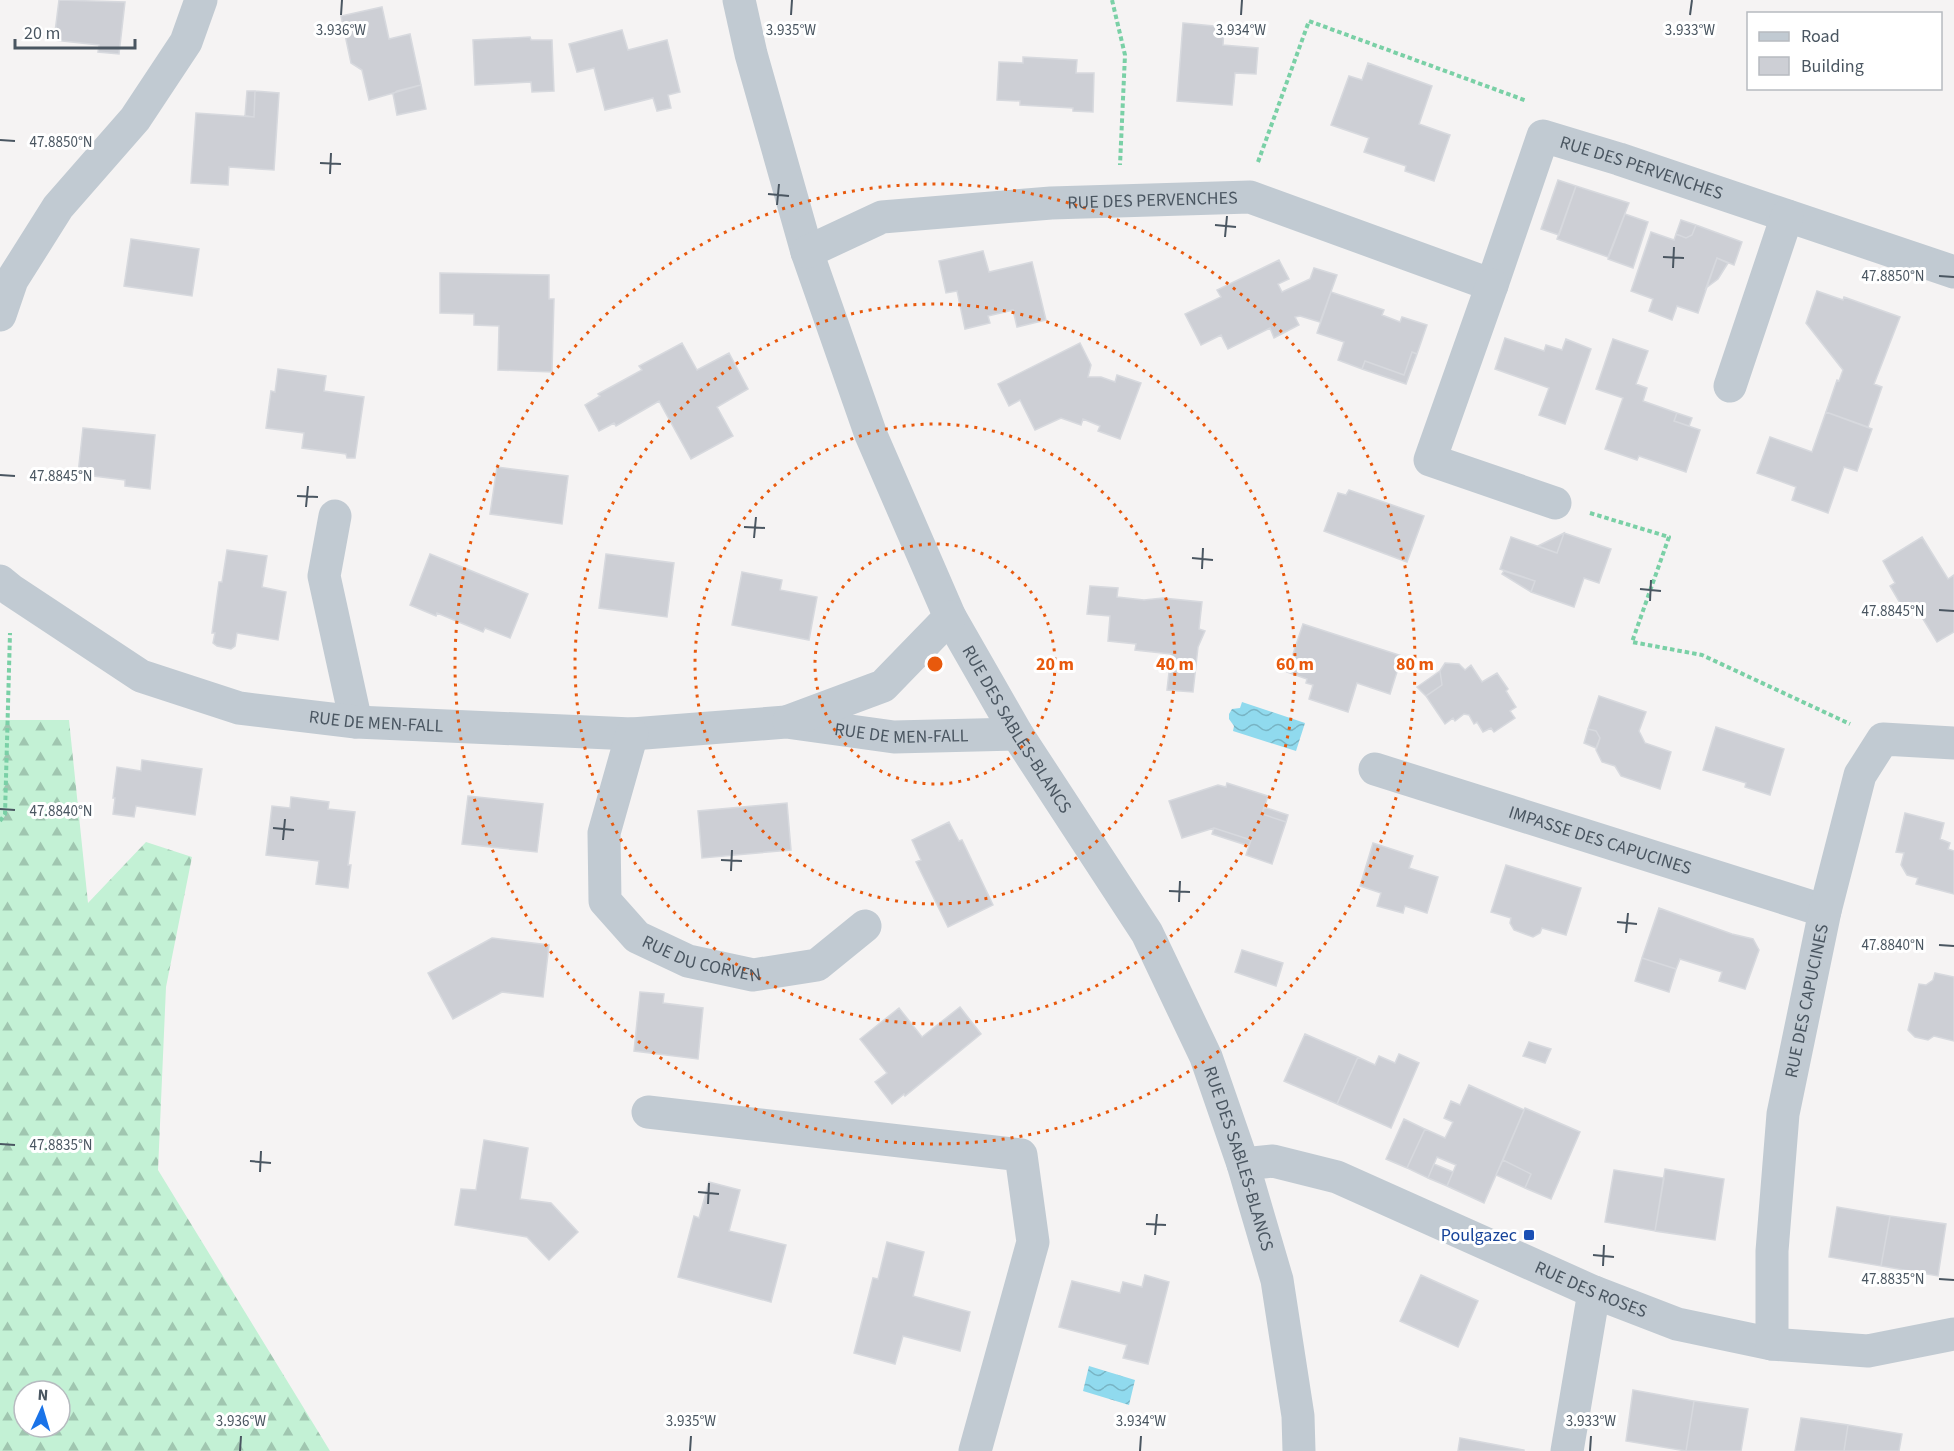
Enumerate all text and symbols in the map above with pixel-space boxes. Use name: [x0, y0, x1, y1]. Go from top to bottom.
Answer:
scale bar: [15, 12, 135, 50]
legend: [1747, 12, 1942, 90]
text: 3.936°W: [316, 20, 366, 41]
text: 3.935°W: [766, 20, 816, 41]
text: 3.934°W: [1216, 20, 1266, 41]
text: 3.933°W: [1665, 20, 1715, 41]
text: 20 m: [24, 21, 60, 46]
text: Road: [1801, 24, 1840, 49]
text: Building: [1801, 54, 1864, 79]
street label: RUE DES PERVENCHES: [1557, 130, 1726, 206]
text: 47.8850°N: [29, 132, 93, 153]
street label: RUE DES PERVENCHES: [1067, 185, 1238, 215]
text: 47.8850°N: [1861, 266, 1925, 287]
text: 47.8845°N: [29, 466, 93, 487]
text: 47.8845°N: [1861, 601, 1925, 622]
street label: RUE DES SABLES-BLANCS: [956, 641, 1077, 818]
text: 20 m: [1036, 652, 1074, 677]
text: 40 m: [1156, 652, 1194, 677]
text: 60 m: [1276, 652, 1314, 677]
text: 80 m: [1396, 652, 1434, 677]
centre of rings: [925, 654, 945, 674]
street label: RUE DE MEN-FALL: [308, 704, 444, 739]
street label: RUE DE MEN-FALL: [833, 717, 969, 750]
street label: IMPASSE DES CAPUCINES: [1505, 800, 1695, 881]
text: 47.8840°N: [29, 801, 93, 822]
street label: RUE DES CAPUCINES: [1779, 922, 1835, 1080]
street label: RUE DU CORVEN: [638, 929, 763, 988]
text: 47.8840°N: [1861, 935, 1925, 956]
street label: RUE DES SABLES-BLANCS: [1197, 1063, 1280, 1254]
text: 47.8835°N: [29, 1135, 93, 1156]
place label: Poulgazec: [1441, 1223, 1517, 1248]
marker: Poulgazec: [1522, 1228, 1536, 1242]
street label: RUE DES ROSES: [1531, 1255, 1651, 1324]
text: 47.8835°N: [1861, 1269, 1925, 1290]
north arrow: [12, 1379, 72, 1439]
text: N: [37, 1384, 49, 1406]
text: 3.936°W: [216, 1411, 266, 1432]
text: 3.935°W: [666, 1411, 716, 1432]
text: 3.934°W: [1116, 1411, 1166, 1432]
text: 3.933°W: [1566, 1411, 1616, 1432]

